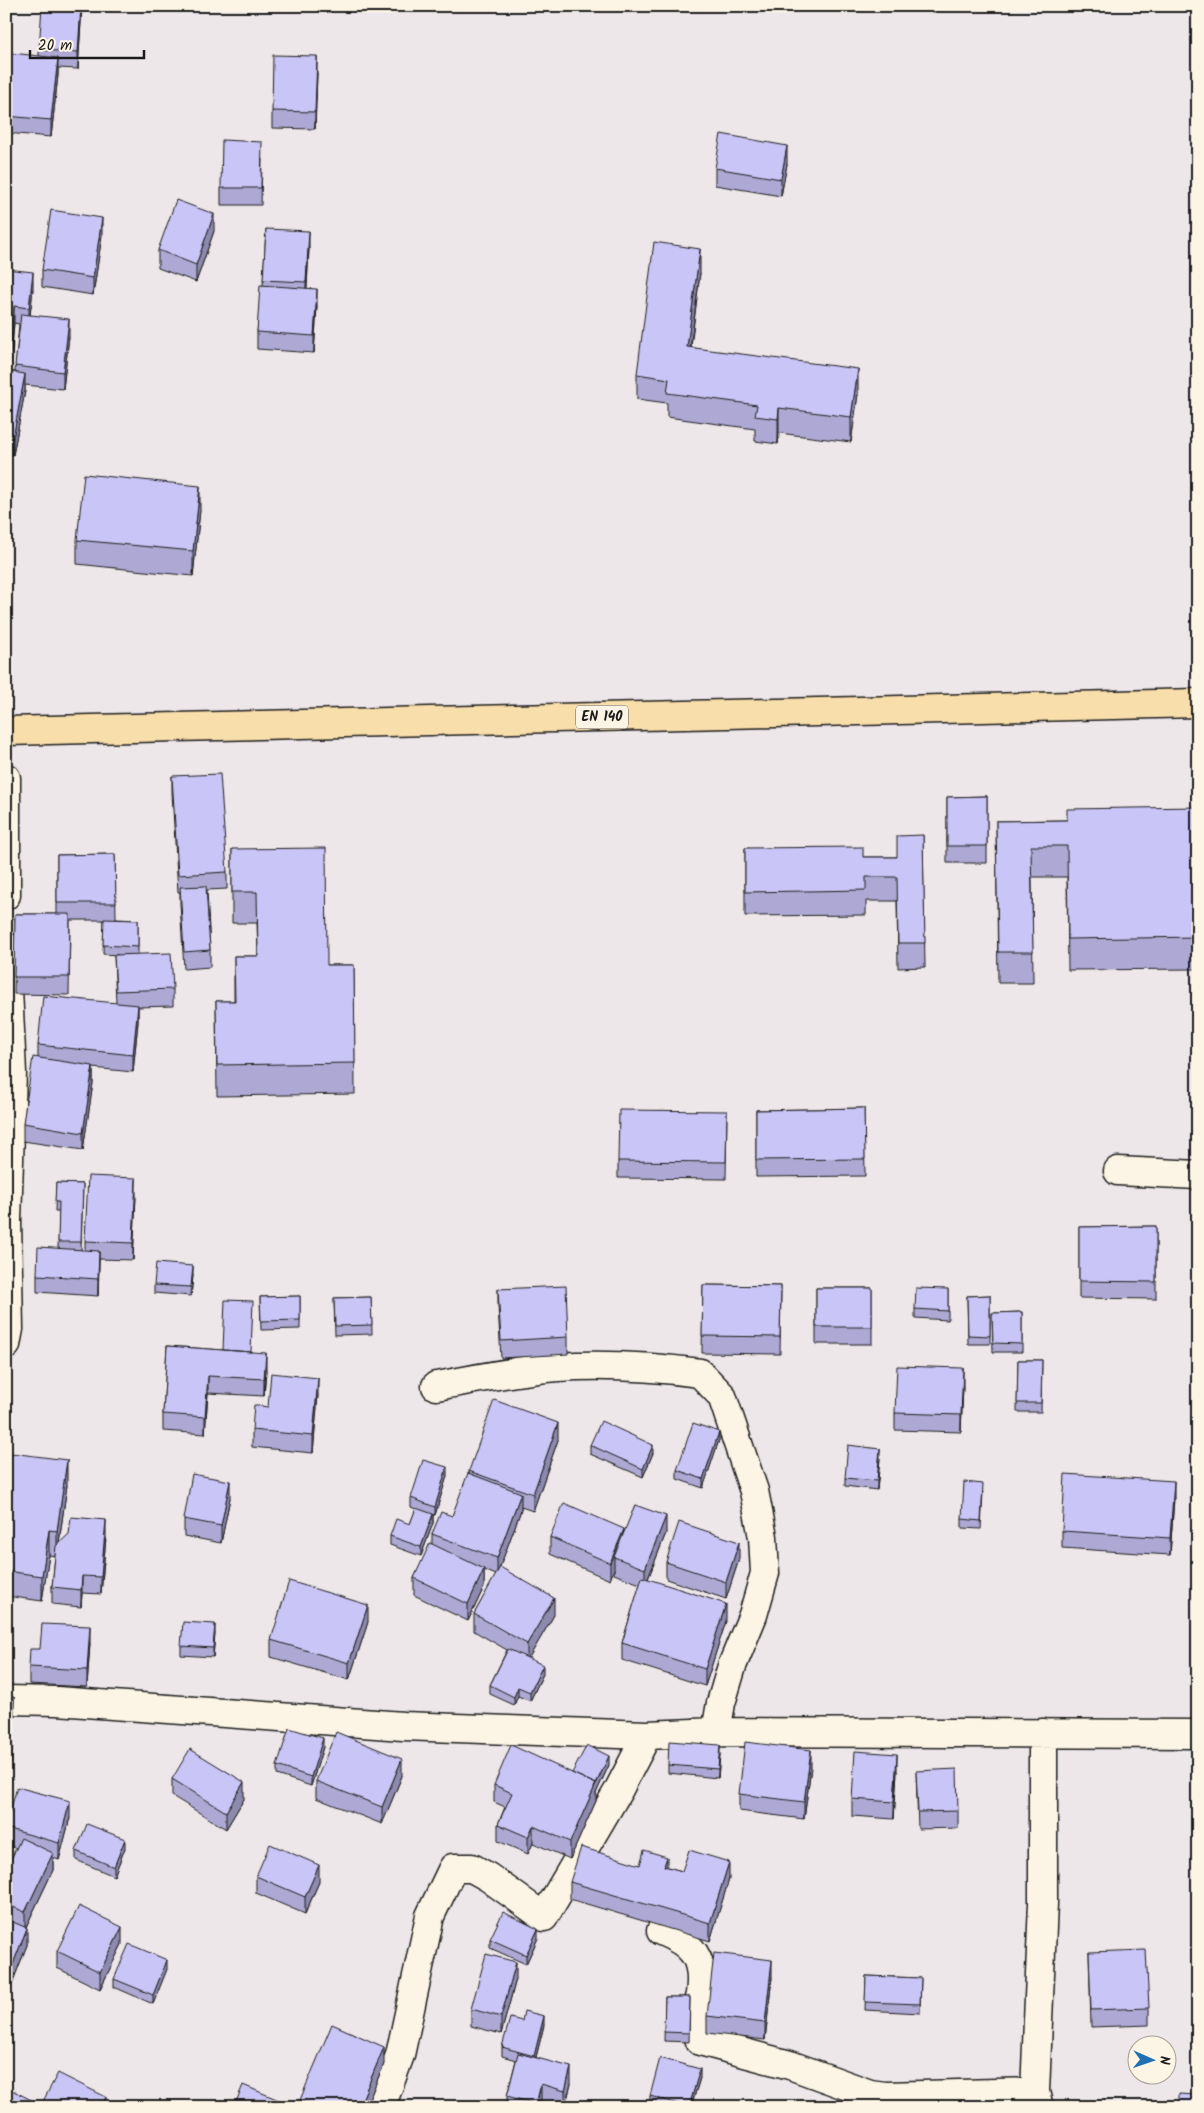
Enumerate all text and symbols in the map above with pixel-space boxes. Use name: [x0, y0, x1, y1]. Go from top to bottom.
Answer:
scale bar: [30, 28, 144, 60]
text: 20 m: [38, 34, 72, 58]
road number: EN 140: [576, 706, 628, 729]
north arrow: [1126, 2036, 1176, 2086]
text: N: [1153, 2056, 1175, 2065]

